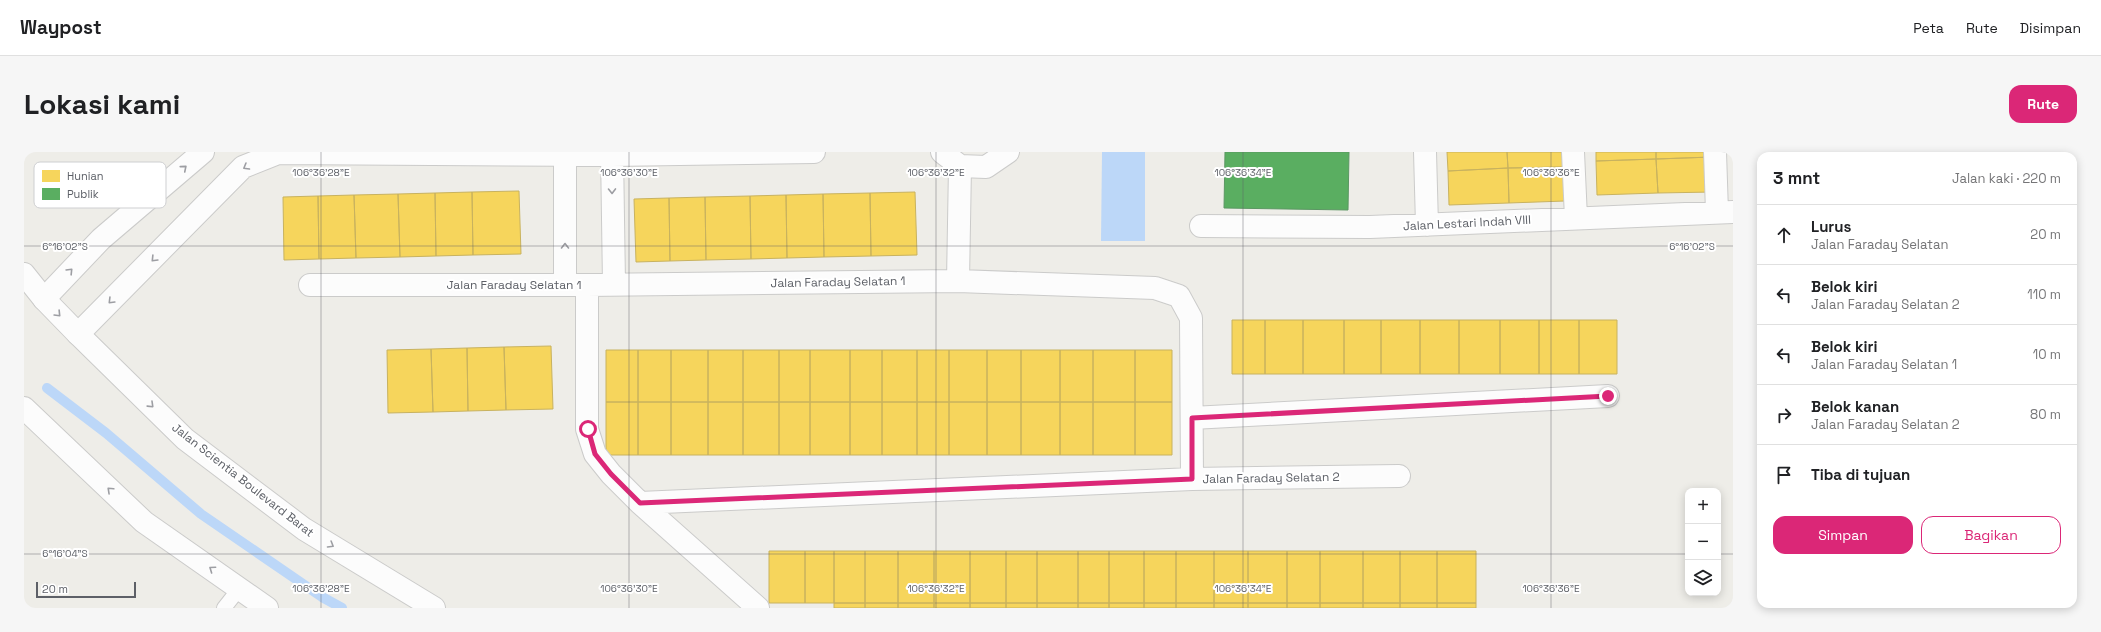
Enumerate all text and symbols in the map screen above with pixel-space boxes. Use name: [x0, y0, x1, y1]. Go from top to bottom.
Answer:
text: Waypost: [20, 15, 102, 40]
text: Peta: [1913, 19, 1944, 37]
text: Rute: [1966, 19, 1998, 37]
text: Disimpan: [2020, 19, 2081, 37]
button: Rute: [2009, 85, 2077, 123]
text: Lokasi kami: [24, 86, 180, 122]
legend: [34, 162, 166, 208]
one-way arrow: [243, 162, 250, 170]
one-way arrow: [180, 165, 187, 172]
text: 106°36'28"E: [292, 166, 350, 179]
text: 106°36'30"E: [600, 166, 658, 179]
text: 106°36'32"E: [907, 166, 965, 179]
text: 106°36'34"E: [1214, 166, 1272, 179]
text: 106°36'36"E: [1522, 166, 1580, 179]
text: 3 mnt: [1773, 167, 1820, 189]
text: Hunian: [67, 169, 103, 183]
text: Jalan kaki · 220 m: [1952, 170, 2061, 187]
text: Publik: [67, 187, 99, 201]
one-way arrow: [608, 188, 617, 194]
street label: Jalan Lestari Indah VIII: [1403, 212, 1531, 234]
text: Lurus: [1811, 217, 1851, 236]
icon: ahead: [1773, 224, 1795, 246]
text: 20 m: [2030, 226, 2061, 243]
text: Jalan Faraday Selatan: [1811, 236, 1949, 253]
text: 6°16'02"S: [42, 240, 88, 253]
text: 6°16'02"S: [1669, 240, 1715, 253]
one-way arrow: [561, 243, 569, 249]
one-way arrow: [152, 254, 159, 261]
one-way arrow: [66, 268, 73, 276]
street label: Jalan Faraday Selatan 1: [770, 273, 906, 291]
street label: Jalan Faraday Selatan 1: [446, 277, 582, 293]
text: Belok kiri: [1811, 277, 1877, 296]
icon: left: [1773, 284, 1795, 306]
text: 110 m: [2027, 286, 2061, 303]
one-way arrow: [108, 296, 116, 304]
text: Jalan Faraday Selatan 2: [1811, 296, 1960, 313]
one-way arrow: [54, 309, 61, 317]
text: Belok kiri: [1811, 337, 1877, 356]
icon: left: [1773, 344, 1795, 366]
text: 10 m: [2033, 346, 2061, 363]
text: Jalan Faraday Selatan 1: [1811, 356, 1957, 373]
route end: [1599, 387, 1617, 405]
text: Belok kanan: [1811, 397, 1899, 416]
one-way arrow: [146, 401, 154, 408]
icon: right: [1773, 404, 1795, 426]
text: 80 m: [2030, 406, 2061, 423]
text: Jalan Faraday Selatan 2: [1811, 416, 1960, 433]
street label: Jalan Scientia Boulevard Barat: [169, 419, 317, 541]
route start: [579, 420, 597, 438]
icon: arrive: [1773, 464, 1795, 486]
text: Tiba di tujuan: [1811, 465, 1910, 484]
street label: Jalan Faraday Selatan 2: [1202, 469, 1340, 487]
one-way arrow: [107, 487, 115, 494]
map controls: [1685, 488, 1721, 596]
button: +: [1685, 488, 1721, 524]
button: Simpan: [1773, 516, 1913, 554]
button: Bagikan: [1921, 516, 2061, 554]
button: −: [1685, 524, 1721, 560]
one-way arrow: [327, 541, 334, 548]
text: 6°16'04"S: [42, 547, 88, 560]
button: layers: [1685, 560, 1721, 596]
one-way arrow: [209, 566, 216, 574]
scale bar: [36, 580, 136, 599]
text: 20 m: [42, 582, 68, 596]
text: 106°36'28"E: [292, 582, 350, 595]
text: 106°36'30"E: [600, 582, 658, 595]
text: 106°36'32"E: [907, 582, 965, 595]
text: 106°36'34"E: [1214, 582, 1272, 595]
text: 106°36'36"E: [1522, 582, 1580, 595]

